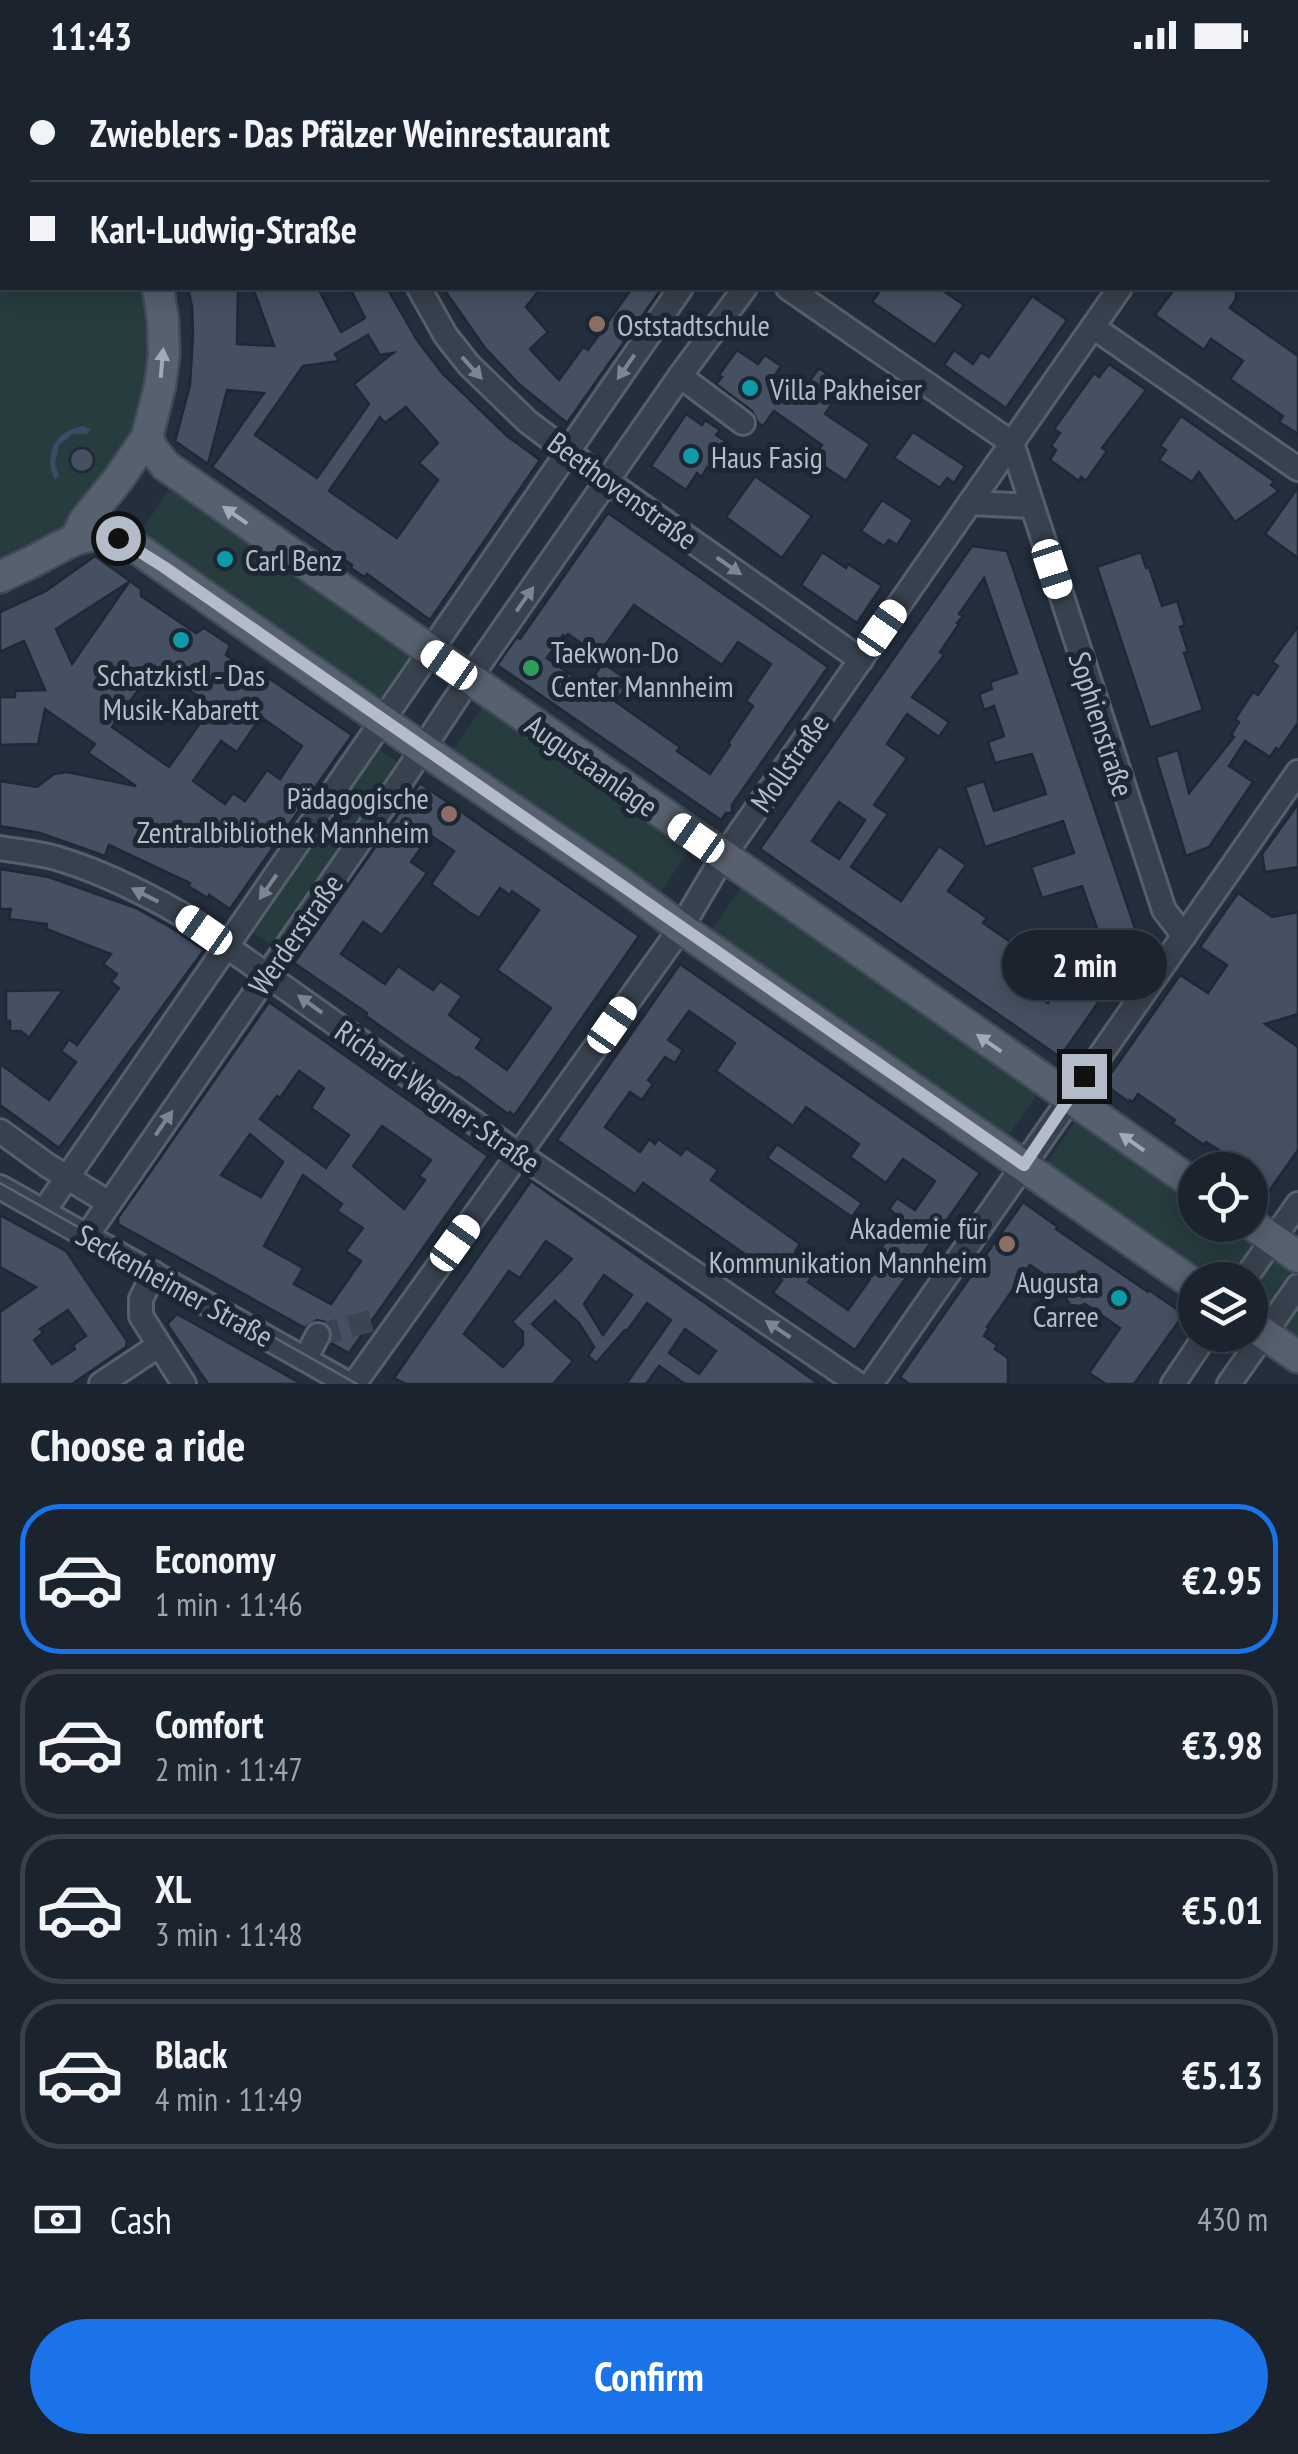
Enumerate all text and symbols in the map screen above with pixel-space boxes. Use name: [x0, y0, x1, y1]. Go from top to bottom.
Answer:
text: 11:43: [50, 11, 132, 60]
text: Zwieblers - Das Pfälzer Weinrestaurant: [90, 108, 610, 157]
text: Karl-Ludwig-Straße: [90, 204, 357, 253]
place label: Oststadtschule: [617, 305, 770, 344]
marker: Oststadtschule: [586, 313, 608, 335]
one-way arrow: [154, 347, 170, 378]
one-way arrow: [617, 354, 636, 381]
one-way arrow: [461, 355, 483, 380]
place label: Villa Pakheiser: [769, 369, 923, 408]
marker: Villa Pakheiser: [739, 377, 761, 399]
street label: Beethovenstraße: [540, 423, 706, 557]
place label: Haus Fasig: [711, 437, 823, 476]
marker: Haus Fasig: [680, 445, 702, 467]
one-way arrow: [222, 506, 249, 525]
route start: [96, 516, 141, 561]
car: [1028, 536, 1076, 602]
place label: Carl Benz: [245, 540, 342, 579]
marker: Carl Benz: [214, 548, 236, 570]
one-way arrow: [716, 556, 742, 576]
one-way arrow: [515, 586, 534, 612]
car: [853, 595, 911, 661]
marker: Schatzkistl - Das Musik-Kabarett: [170, 629, 192, 651]
place label: Taekwon-Do Center Mannheim: [551, 632, 734, 705]
car: [416, 636, 482, 694]
street label: Sophienstraße: [1060, 647, 1144, 801]
place label: Schatzkistl - Das Musik-Kabarett: [97, 655, 265, 728]
marker: Taekwon-Do Center Mannheim: [520, 657, 542, 679]
street label: Augustaanlage: [518, 705, 666, 825]
street label: Mollstraße: [741, 705, 837, 819]
place label: Pädagogische Zentralbibliothek Mannheim: [137, 778, 429, 851]
marker: Pädagogische Zentralbibliothek Mannheim: [438, 803, 460, 825]
car: [663, 809, 729, 867]
street label: Werderstraße: [239, 866, 351, 1002]
one-way arrow: [259, 874, 278, 901]
one-way arrow: [131, 887, 160, 904]
car: [171, 901, 237, 959]
callout: 2 min: [1002, 931, 1166, 1001]
text: 2 min: [1052, 944, 1117, 986]
car: [583, 992, 641, 1058]
one-way arrow: [296, 995, 323, 1014]
street label: Richard-Wagner-Straße: [328, 1011, 548, 1181]
one-way arrow: [976, 1034, 1003, 1053]
route end: [1062, 1054, 1107, 1099]
one-way arrow: [154, 1110, 173, 1137]
one-way arrow: [1119, 1133, 1146, 1152]
map controls: [1178, 1152, 1268, 1352]
button: locate: [1178, 1152, 1268, 1242]
place label: Akademie für Kommunikation Mannheim: [709, 1208, 988, 1281]
car: [425, 1210, 485, 1276]
street label: Seckenheimer Straße: [70, 1215, 280, 1355]
marker: Akademie für Kommunikation Mannheim: [996, 1233, 1018, 1255]
place label: Augusta Carree: [1015, 1262, 1099, 1335]
button: layers: [1178, 1262, 1268, 1352]
marker: Augusta Carree: [1108, 1287, 1130, 1309]
one-way arrow: [764, 1320, 791, 1339]
text: Choose a ride: [30, 1415, 245, 1473]
icon: car: [35, 1534, 125, 1624]
text: Economy: [155, 1534, 275, 1583]
text: €2.95: [1182, 1555, 1263, 1604]
text: 1 min · 11:46: [155, 1583, 303, 1625]
icon: car: [35, 1699, 125, 1789]
text: Comfort: [155, 1699, 264, 1748]
text: €3.98: [1182, 1720, 1263, 1769]
text: 2 min · 11:47: [155, 1748, 303, 1790]
icon: car: [35, 1864, 125, 1954]
text: XL: [155, 1864, 191, 1913]
text: €5.01: [1182, 1885, 1263, 1934]
text: 3 min · 11:48: [155, 1913, 303, 1955]
icon: car: [35, 2029, 125, 2119]
text: Black: [155, 2029, 228, 2078]
text: €5.13: [1182, 2050, 1263, 2099]
text: 4 min · 11:49: [155, 2078, 303, 2120]
icon: cash: [30, 2192, 85, 2247]
text: Cash: [110, 2195, 172, 2244]
text: 430 m: [1197, 2198, 1268, 2240]
button: Confirm: [30, 2319, 1268, 2434]

